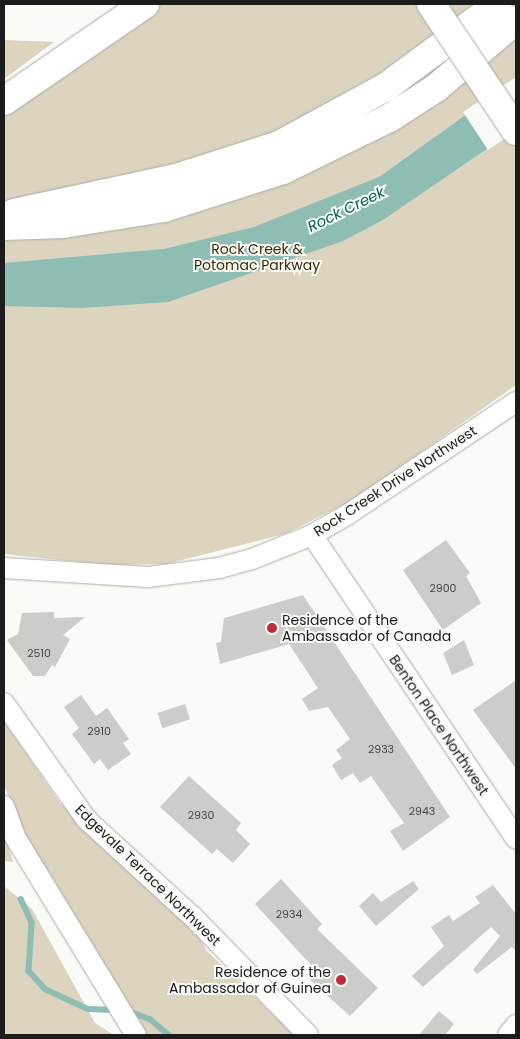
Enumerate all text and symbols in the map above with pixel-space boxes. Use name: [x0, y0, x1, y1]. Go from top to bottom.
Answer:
water label: Rock Creek: [305, 183, 387, 235]
park label: Rock Creek & Potomac Parkway: [194, 241, 320, 274]
street label: Rock Creek Drive Northwest: [310, 422, 480, 540]
house number: 2900: [429, 581, 457, 595]
place label: Residence of the Ambassador of Canada: [282, 612, 451, 644]
marker: Residence of the Ambassador of Canada: [266, 622, 278, 634]
house number: 2510: [27, 646, 51, 660]
street label: Benton Place Northwest: [386, 652, 492, 798]
house number: 2910: [87, 724, 111, 738]
house number: 2933: [368, 742, 394, 756]
street label: Edgevale Terrace Northwest: [72, 801, 224, 949]
house number: 2943: [409, 804, 435, 818]
house number: 2930: [188, 808, 214, 822]
house number: 2934: [276, 907, 302, 921]
place label: Residence of the Ambassador of Guinea: [169, 964, 331, 996]
marker: Residence of the Ambassador of Guinea: [335, 974, 347, 986]

